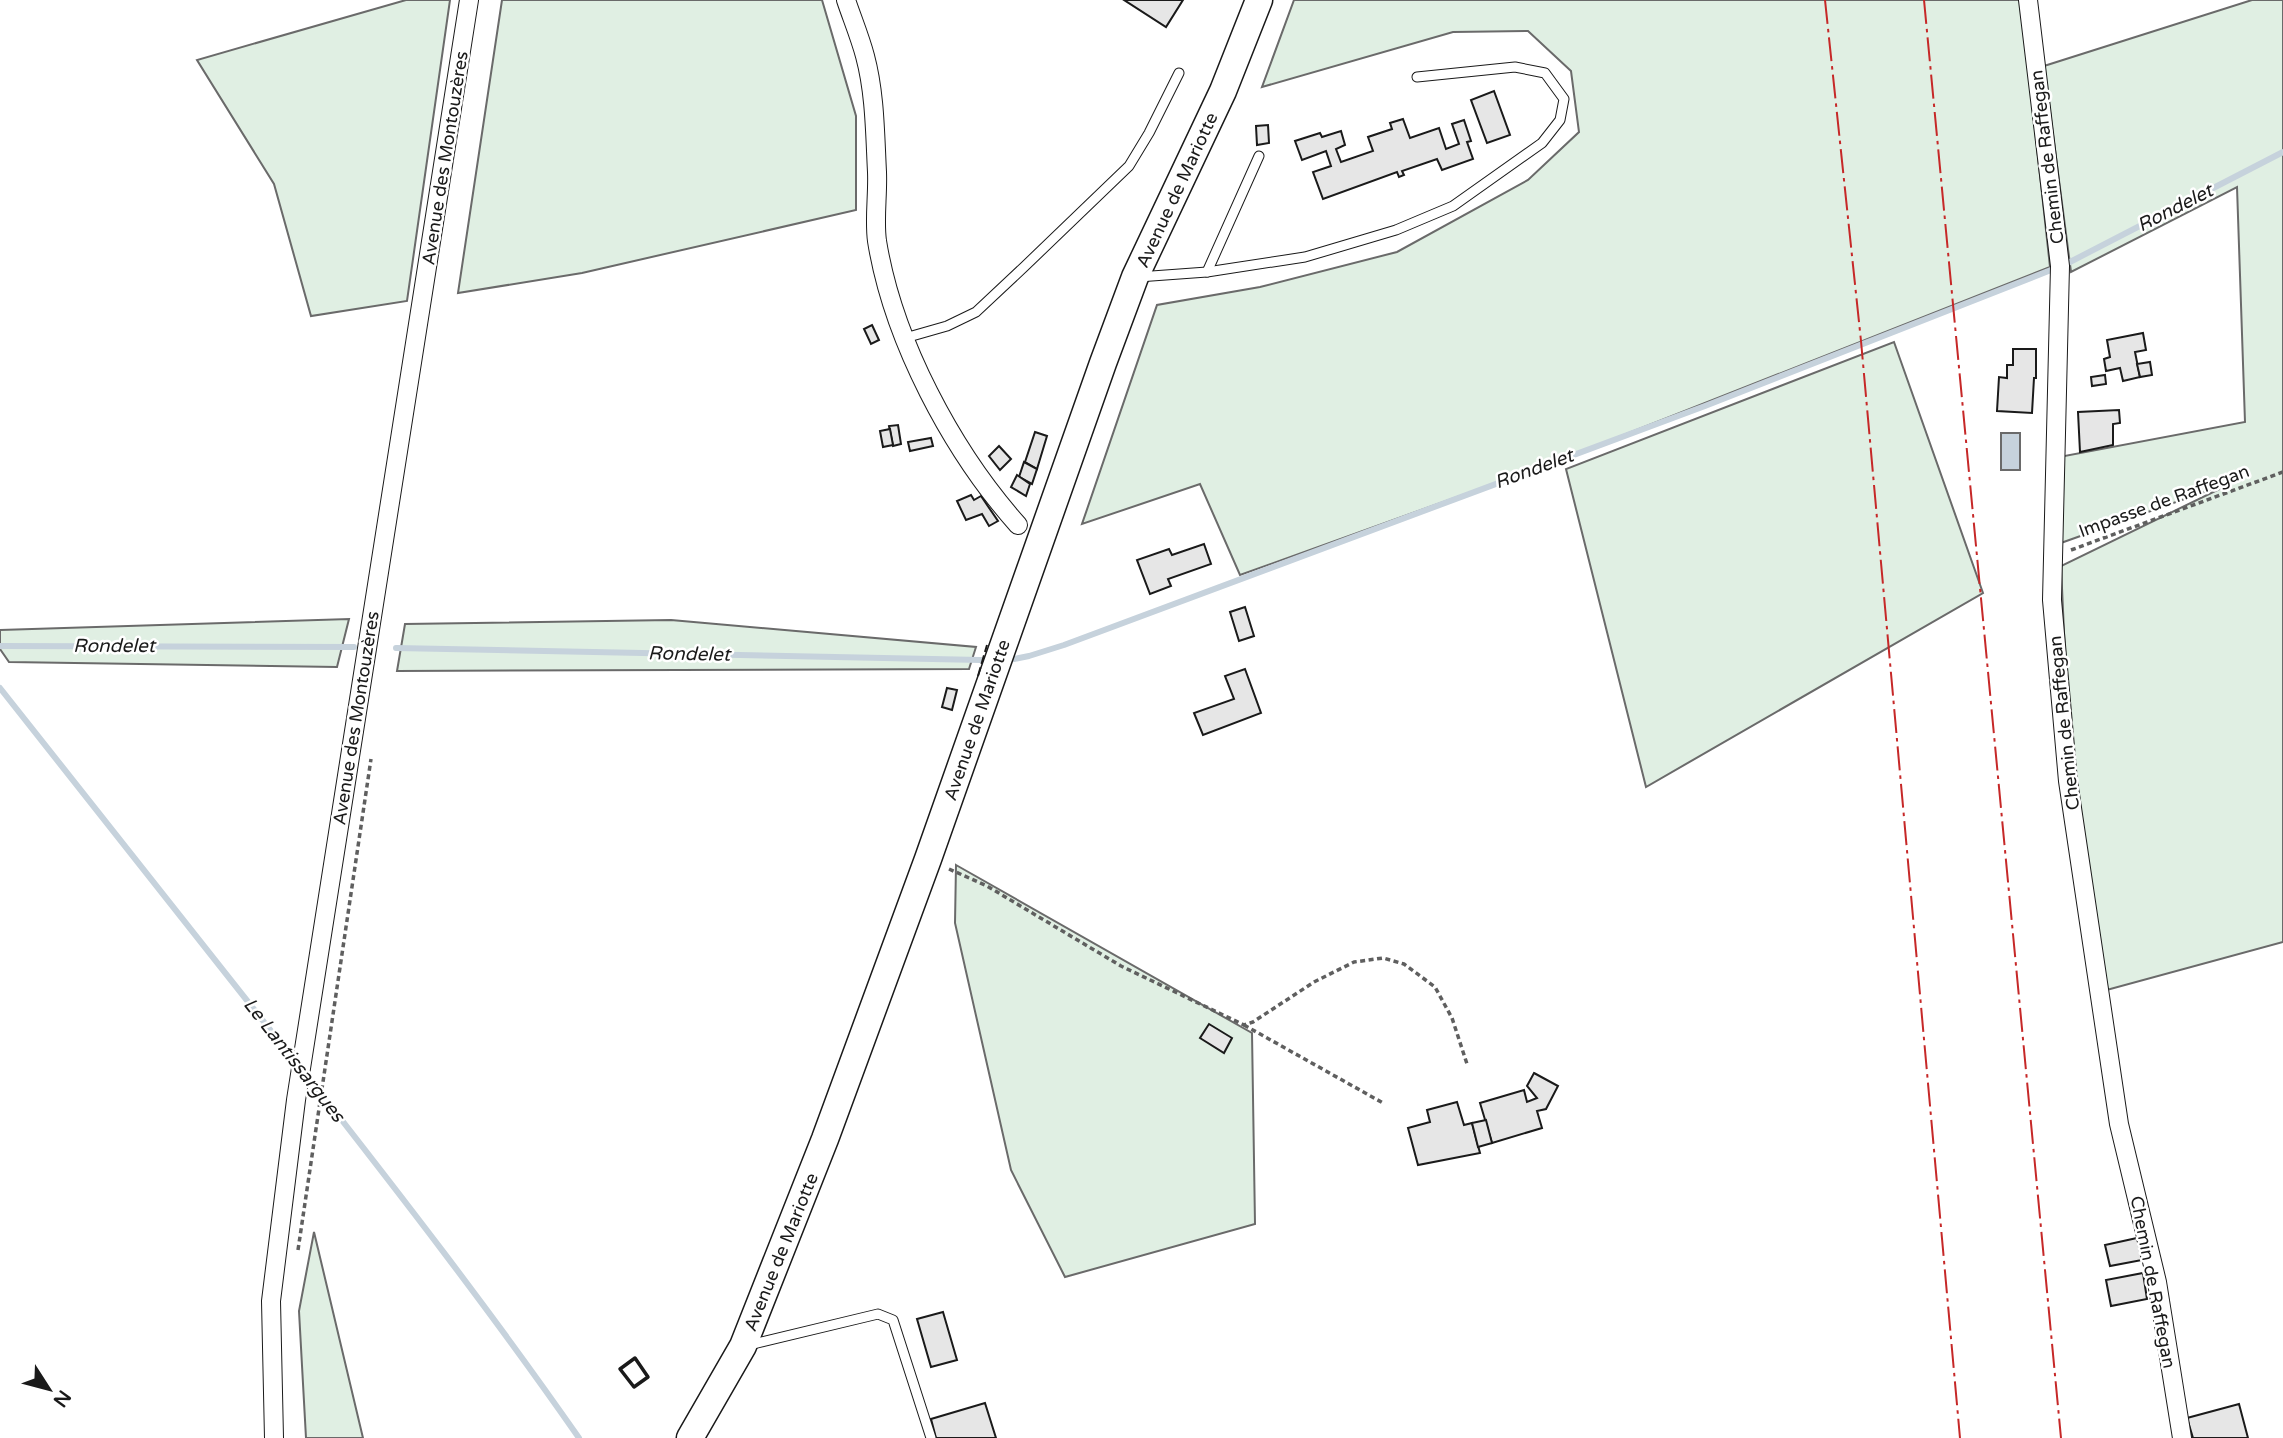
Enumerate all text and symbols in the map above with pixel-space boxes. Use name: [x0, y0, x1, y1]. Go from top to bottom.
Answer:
street label: Avenue des Montouzères: [417, 50, 473, 266]
street label: Chemin de Raffegan: [2025, 69, 2069, 245]
street label: Avenue de Mariotte: [1131, 109, 1223, 271]
water label: Rondelet: [2133, 178, 2219, 236]
water label: Rondelet: [1492, 444, 1579, 493]
street label: Impasse de Raffegan: [2076, 460, 2252, 542]
street label: Avenue des Montouzères: [328, 610, 384, 826]
water label: Rondelet: [73, 635, 158, 657]
street label: Chemin de Raffegan: [2044, 635, 2084, 811]
street label: Avenue de Mariotte: [939, 637, 1015, 803]
water label: Rondelet: [648, 642, 733, 666]
water label: Le Lantissargues: [239, 994, 350, 1128]
street label: Avenue de Mariotte: [739, 1170, 823, 1334]
street label: Chemin de Raffegan: [2125, 1194, 2181, 1370]
north arrow: [14, 1354, 84, 1424]
text: N: [49, 1386, 75, 1411]

